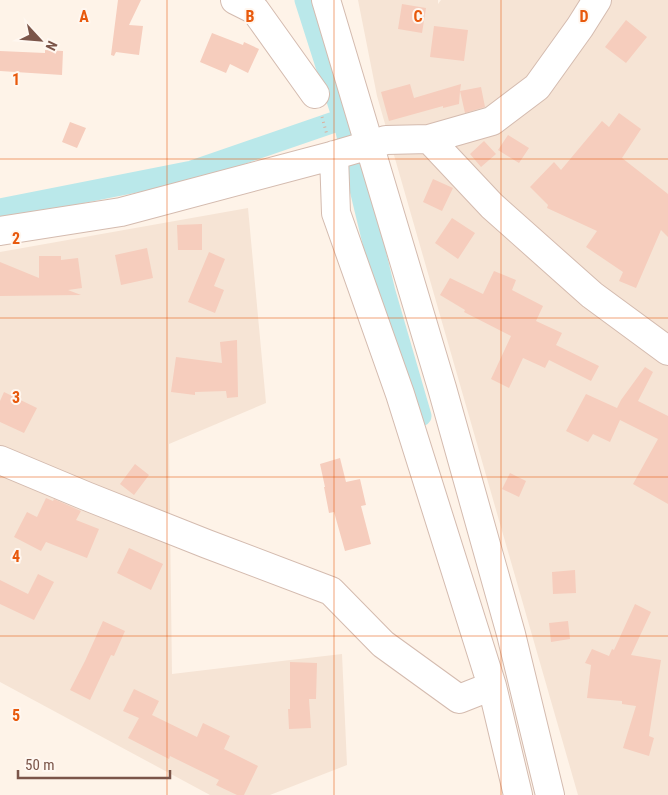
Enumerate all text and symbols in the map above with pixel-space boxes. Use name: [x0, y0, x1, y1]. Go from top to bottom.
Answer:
text: A: [79, 7, 89, 26]
text: B: [246, 7, 255, 26]
text: C: [413, 7, 423, 26]
text: D: [579, 7, 589, 26]
north arrow: [15, 15, 65, 65]
text: N: [43, 38, 61, 53]
text: 1: [12, 70, 20, 89]
text: 2: [12, 229, 20, 248]
text: 3: [12, 388, 20, 407]
text: 4: [12, 547, 20, 566]
text: 5: [12, 706, 20, 725]
scale bar: [18, 748, 170, 780]
text: 50 m: [25, 756, 55, 774]

